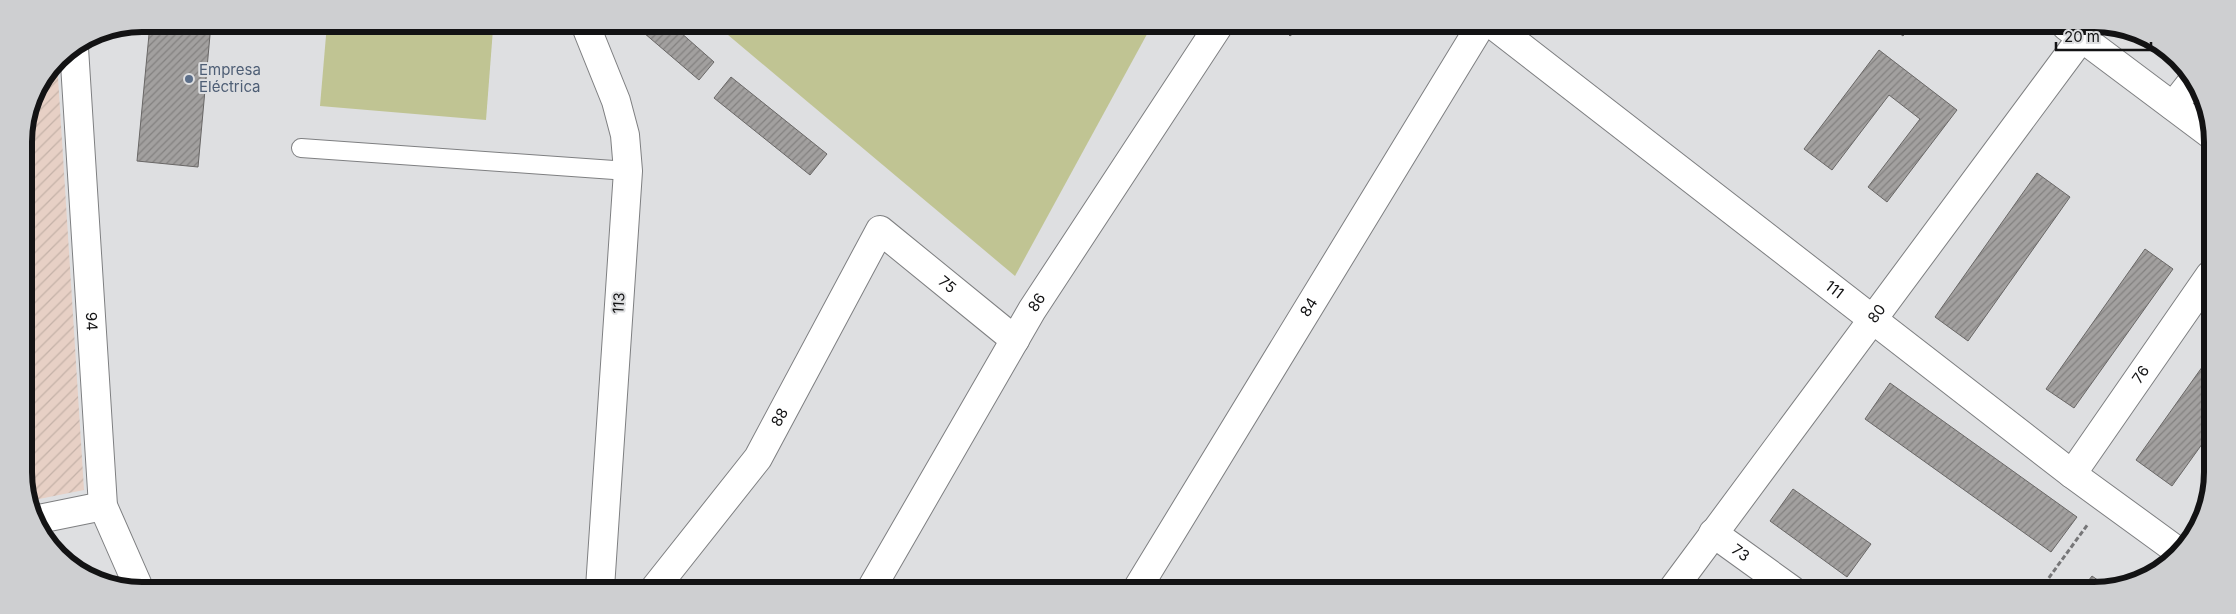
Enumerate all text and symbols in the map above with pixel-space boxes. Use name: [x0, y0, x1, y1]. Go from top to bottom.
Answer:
scale bar: [2056, 20, 2151, 52]
text: 20 m: [2064, 27, 2100, 46]
place label: Empresa Eléctrica: [199, 60, 261, 96]
marker: Empresa Eléctrica: [183, 73, 195, 85]
street label: 75: [935, 271, 960, 297]
street label: 111: [1822, 276, 1848, 302]
street label: 86: [1023, 289, 1049, 315]
street label: 113: [608, 292, 629, 314]
street label: 84: [1295, 294, 1321, 320]
street label: 80: [1863, 300, 1890, 327]
street label: 94: [82, 311, 102, 332]
street label: 76: [2128, 362, 2153, 387]
street label: 88: [767, 404, 792, 430]
street label: 73: [1728, 540, 1754, 565]

